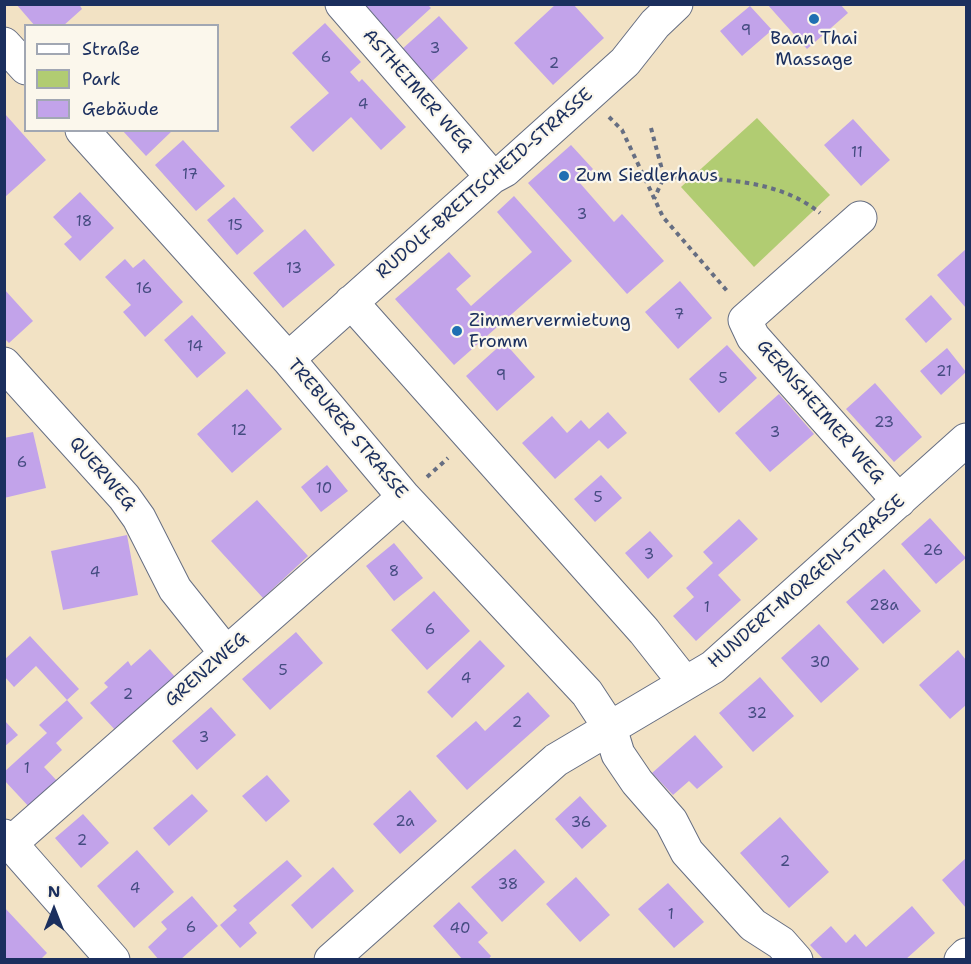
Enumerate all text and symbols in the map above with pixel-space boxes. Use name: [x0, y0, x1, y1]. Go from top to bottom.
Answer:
marker: Baan Thai Massage: [807, 12, 821, 26]
house number: 9: [741, 22, 751, 40]
legend: [24, 24, 219, 132]
street label: ASTHEIMER WEG: [358, 25, 476, 157]
place label: Baan Thai Massage: [770, 28, 858, 70]
text: Straße: [82, 37, 140, 61]
house number: 3: [430, 40, 440, 58]
house number: 6: [321, 49, 331, 67]
house number: 2: [549, 55, 559, 73]
text: Park: [82, 67, 121, 91]
street label: RUDOLF-BREITSCHEID-STRASSE: [372, 84, 598, 284]
house number: 4: [358, 96, 368, 114]
text: Gebäude: [82, 97, 159, 121]
house number: 11: [851, 144, 863, 162]
place label: Zum Siedlerhaus: [576, 165, 718, 187]
house number: 17: [182, 166, 198, 184]
marker: Zum Siedlerhaus: [557, 169, 571, 183]
house number: 3: [577, 206, 587, 224]
house number: 18: [76, 213, 92, 231]
house number: 15: [227, 217, 243, 235]
house number: 13: [286, 260, 302, 278]
house number: 16: [136, 280, 152, 298]
house number: 7: [674, 306, 684, 324]
place label: Zimmervermietung Fromm: [469, 310, 631, 352]
marker: Zimmervermietung Fromm: [450, 324, 464, 338]
street label: GERNSHEIMER WEG: [752, 336, 888, 488]
house number: 14: [187, 338, 203, 356]
street label: TREBURER STRASSE: [282, 355, 412, 503]
house number: 21: [936, 363, 952, 381]
house number: 9: [496, 367, 506, 385]
house number: 5: [718, 370, 728, 388]
house number: 23: [874, 414, 894, 432]
house number: 12: [231, 422, 247, 440]
house number: 3: [770, 424, 780, 442]
street label: QUERWEG: [64, 433, 140, 515]
house number: 6: [17, 454, 27, 472]
house number: 10: [316, 480, 332, 498]
house number: 5: [593, 489, 603, 507]
street label: HUNDERT-MORGEN-STRASSE: [704, 491, 910, 673]
house number: 26: [923, 542, 943, 560]
house number: 3: [644, 546, 654, 564]
house number: 8: [389, 563, 399, 581]
house number: 4: [90, 564, 100, 582]
house number: 28a: [869, 597, 899, 615]
house number: 1: [704, 599, 710, 617]
house number: 6: [425, 621, 435, 639]
street label: GRENZWEG: [161, 628, 253, 712]
house number: 30: [810, 654, 830, 672]
house number: 5: [278, 662, 288, 680]
house number: 4: [461, 670, 471, 688]
house number: 2: [123, 686, 133, 704]
house number: 32: [747, 705, 767, 723]
house number: 2: [512, 714, 522, 732]
house number: 3: [199, 729, 209, 747]
house number: 1: [24, 760, 30, 778]
house number: 2a: [395, 813, 415, 831]
house number: 36: [571, 814, 591, 832]
house number: 2: [77, 832, 87, 850]
house number: 2: [780, 853, 790, 871]
house number: 38: [498, 876, 518, 894]
north arrow: [24, 880, 84, 940]
house number: 4: [130, 880, 140, 898]
text: N: [48, 881, 60, 902]
house number: 1: [668, 906, 674, 924]
house number: 6: [186, 919, 196, 937]
house number: 40: [450, 920, 470, 938]

